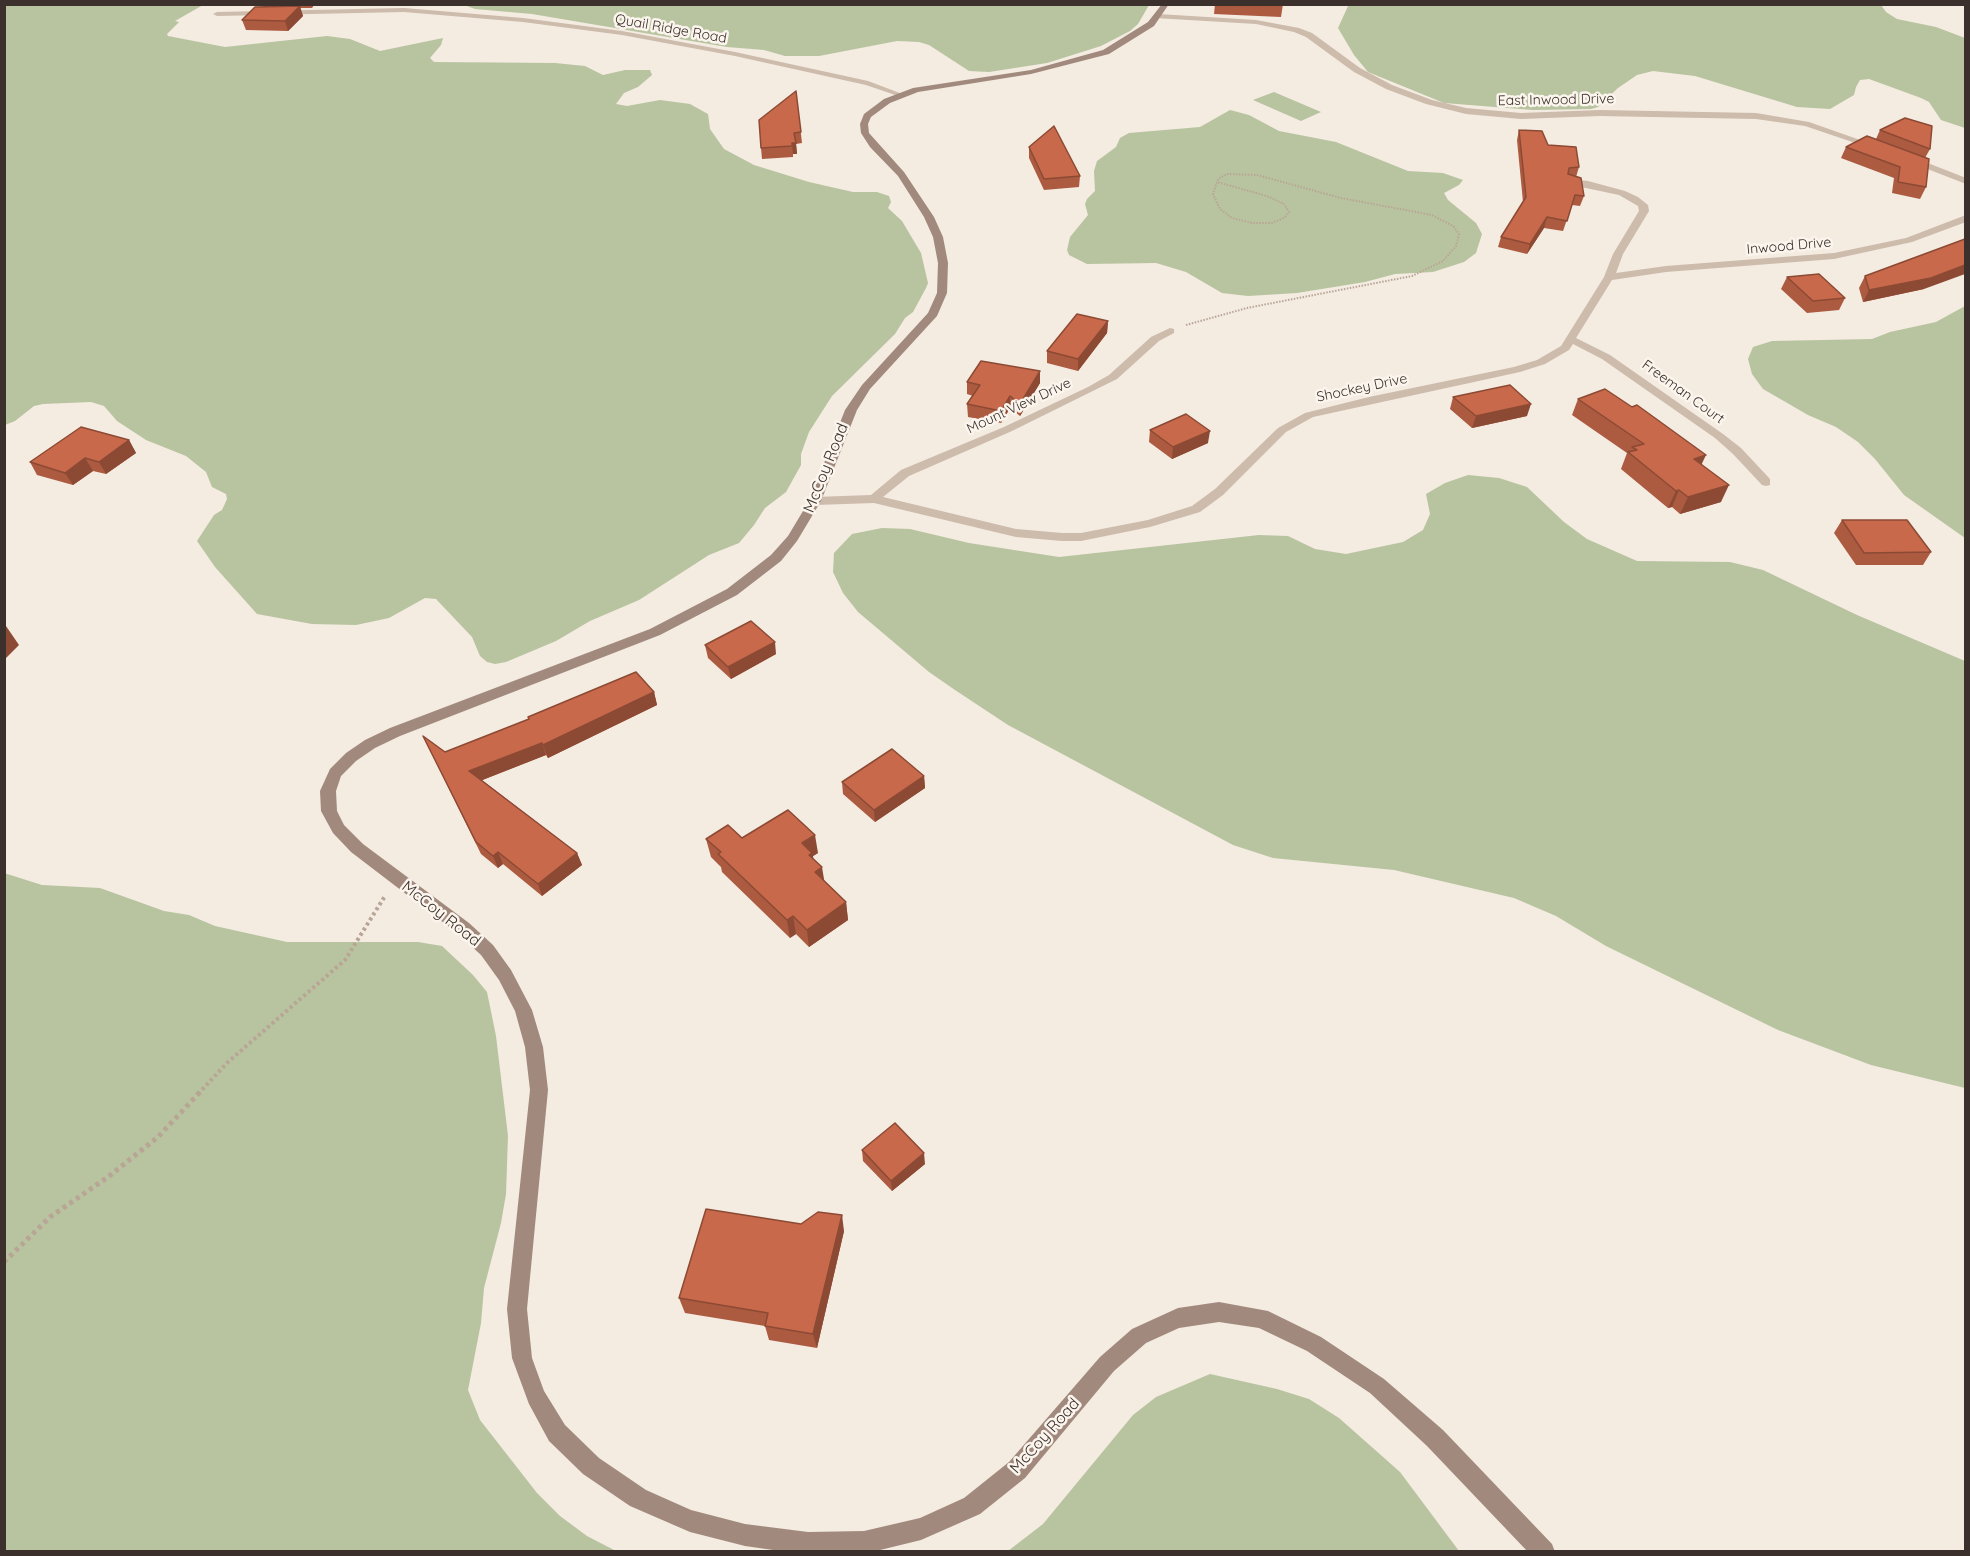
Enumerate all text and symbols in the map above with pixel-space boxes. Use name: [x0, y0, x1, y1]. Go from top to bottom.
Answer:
street label: Quail Ridge Road: [614, 11, 728, 47]
street label: East Inwood Drive: [1498, 91, 1614, 109]
street label: Inwood Drive: [1746, 234, 1832, 258]
street label: Freeman Court: [1639, 357, 1727, 427]
street label: Shockey Drive: [1315, 370, 1409, 406]
street label: Mount View Drive: [964, 375, 1074, 437]
street label: McCoy Road: [799, 420, 853, 516]
street label: McCoy Road: [398, 877, 484, 951]
street label: McCoy Road: [1006, 1394, 1084, 1478]

